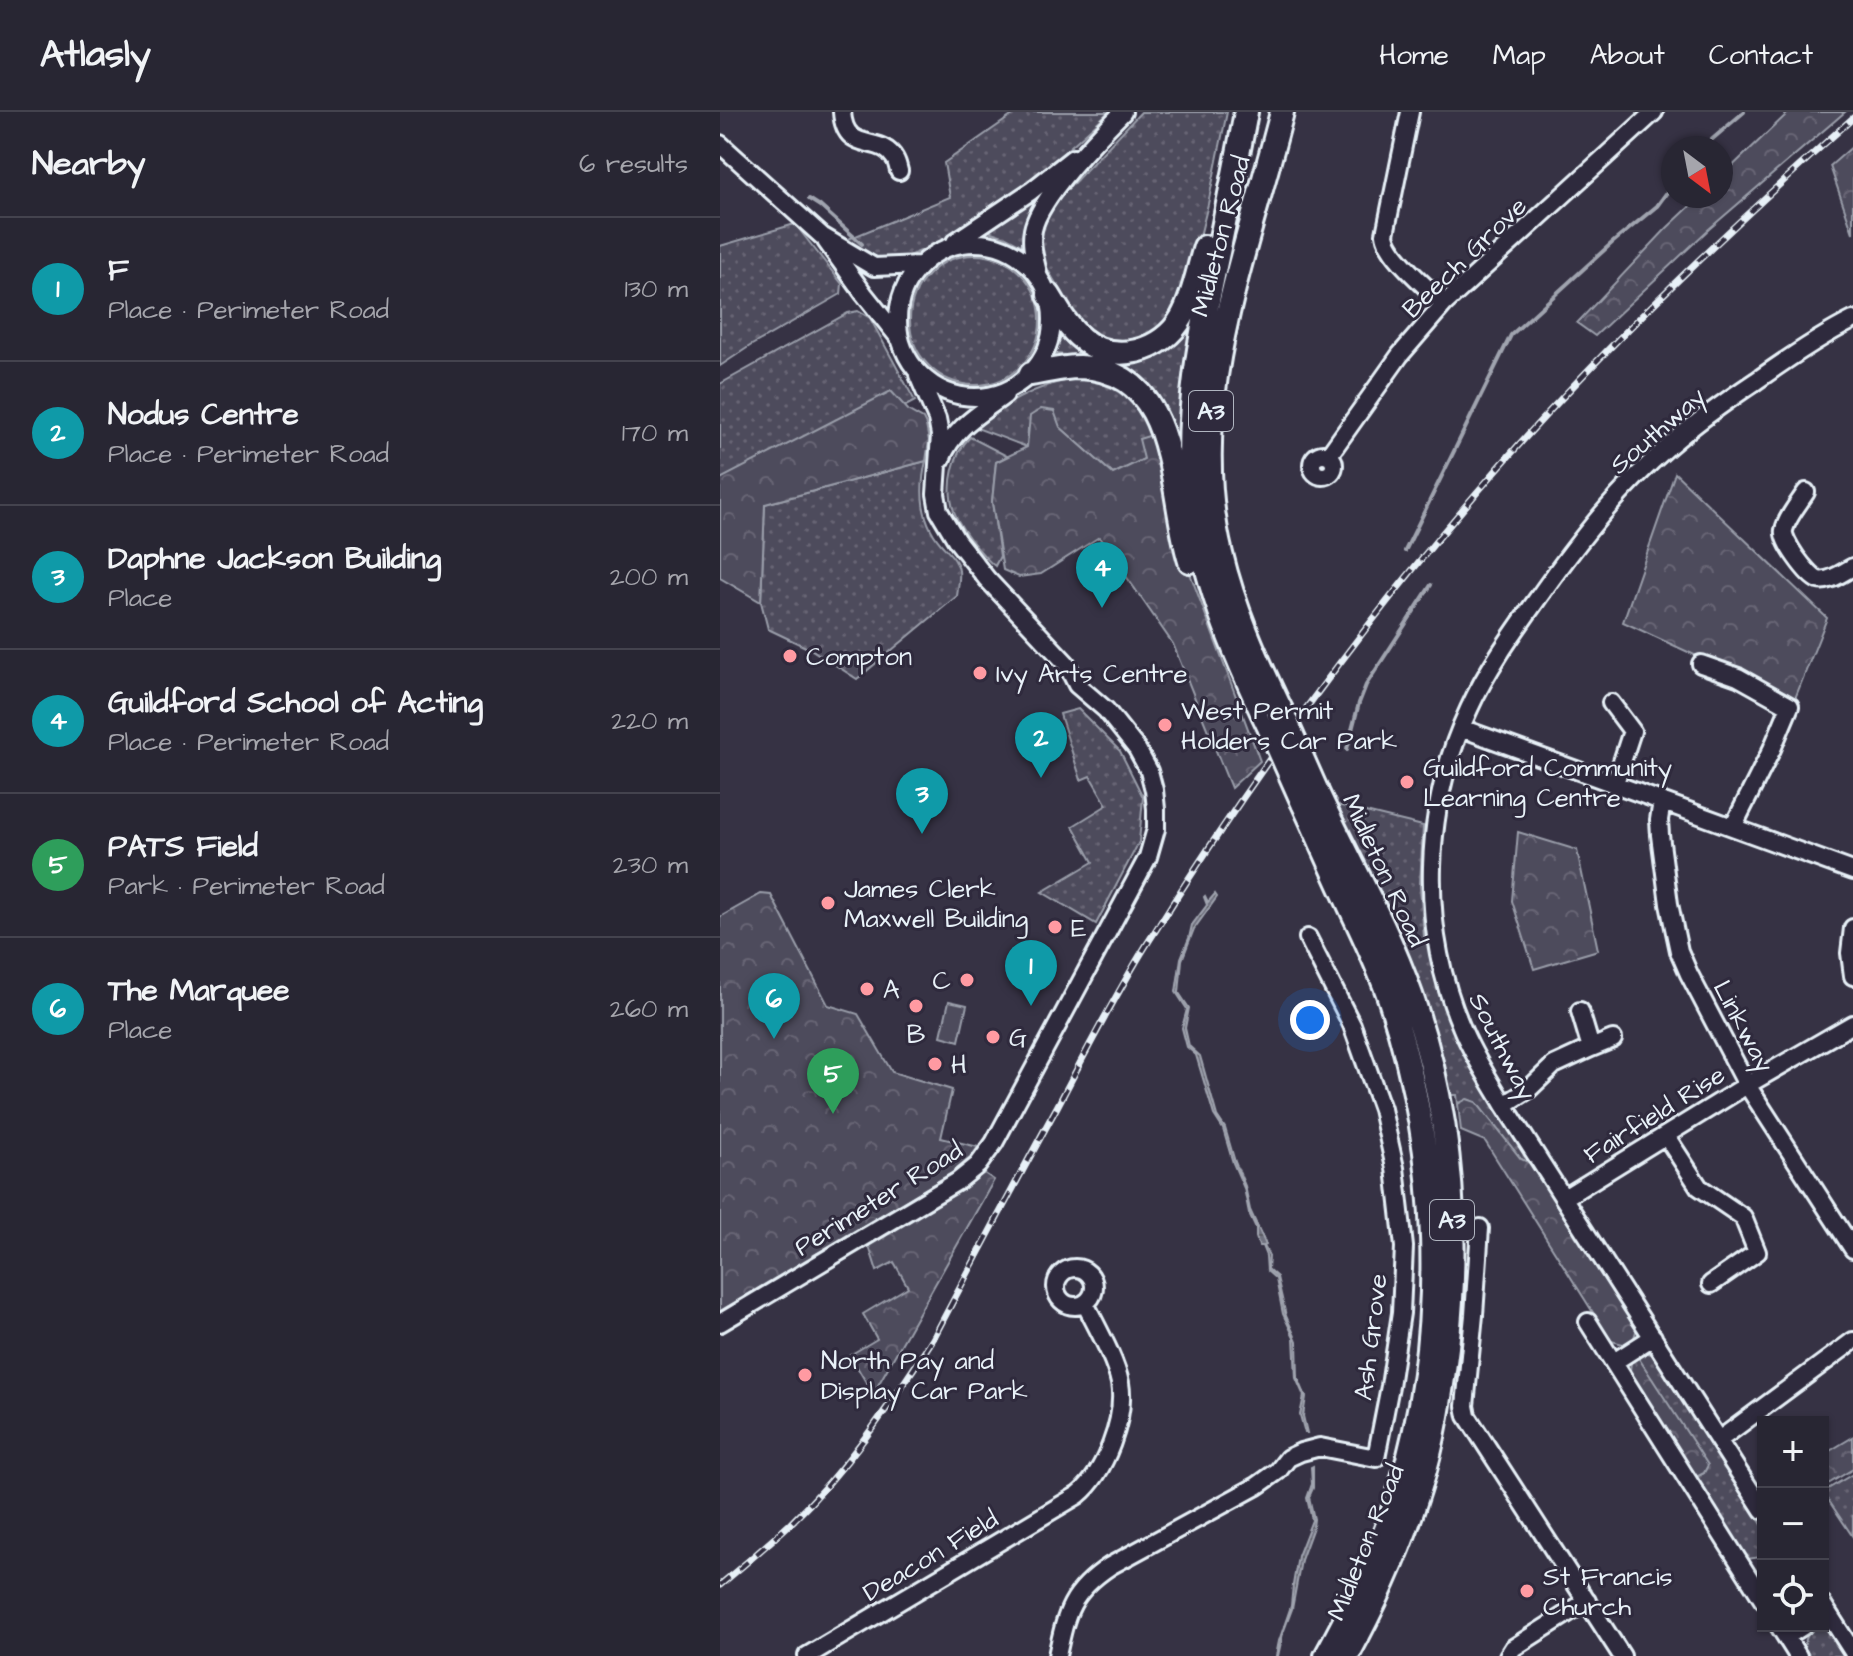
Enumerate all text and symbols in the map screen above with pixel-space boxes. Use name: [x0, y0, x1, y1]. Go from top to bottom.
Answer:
text: Atlasly: [40, 29, 151, 81]
text: Home: [1379, 36, 1449, 75]
text: Map: [1493, 36, 1546, 75]
text: About: [1590, 36, 1665, 75]
text: Contact: [1709, 36, 1813, 75]
north arrow: [1661, 136, 1733, 208]
text: Nearby: [32, 140, 146, 188]
text: 6 results: [579, 146, 688, 182]
street label: Midleton Road: [1182, 152, 1260, 321]
street label: Beech Grove: [1394, 189, 1535, 327]
text: F: [108, 250, 129, 292]
text: 1: [56, 271, 60, 307]
text: 130 m: [624, 271, 688, 307]
text: Place · Perimeter Road: [108, 292, 389, 328]
street label: Southway: [1602, 379, 1715, 484]
road number: A3: [1189, 391, 1233, 431]
text: Nodus Centre: [108, 394, 299, 436]
text: 2: [51, 415, 65, 451]
text: 170 m: [622, 415, 688, 451]
text: Place · Perimeter Road: [108, 436, 389, 472]
text: Daphne Jackson Building: [108, 538, 441, 580]
pin: 4: [1076, 542, 1128, 608]
text: 3: [51, 559, 65, 595]
text: 200 m: [610, 559, 688, 595]
text: Place: [108, 580, 172, 616]
place label: Compton: [806, 639, 912, 675]
marker: Compton: [781, 647, 799, 665]
place label: Ivy Arts Centre: [996, 656, 1187, 694]
marker: Ivy Arts Centre: [971, 664, 989, 682]
text: Guildford School of Acting: [108, 682, 483, 724]
place label: West Permit Holders Car Park: [1181, 693, 1397, 759]
text: 4: [49, 703, 67, 739]
text: 220 m: [611, 703, 688, 739]
pin: 2: [1015, 712, 1067, 778]
marker: West Permit Holders Car Park: [1156, 716, 1174, 734]
text: Place · Perimeter Road: [108, 724, 389, 760]
place label: Guildford Community Learning Centre: [1423, 750, 1672, 818]
pin: 3: [896, 768, 948, 834]
marker: Guildford Community Learning Centre: [1398, 773, 1416, 791]
street label: Midleton Road: [1333, 788, 1435, 953]
text: PATS Field: [108, 826, 258, 868]
text: 5: [49, 847, 67, 883]
text: 230 m: [613, 847, 688, 883]
text: Park · Perimeter Road: [108, 868, 385, 904]
place label: James Clerk Maxwell Building: [844, 871, 1028, 939]
marker: James Clerk Maxwell Building: [819, 894, 837, 912]
place label: E: [1071, 910, 1086, 946]
marker: E: [1046, 918, 1064, 936]
pin: 1: [1005, 940, 1057, 1006]
place label: C: [933, 963, 951, 999]
text: The Marquee: [108, 970, 290, 1012]
marker: C: [958, 971, 976, 989]
place label: A: [883, 972, 900, 1008]
pin: 6: [748, 973, 800, 1039]
street label: Linkway: [1702, 974, 1782, 1080]
marker: A: [858, 980, 876, 998]
street label: Southway: [1458, 986, 1545, 1107]
text: 6: [50, 991, 66, 1027]
text: 260 m: [610, 991, 688, 1027]
marker: B: [907, 997, 925, 1015]
your location: [1290, 1000, 1330, 1040]
text: Place: [108, 1012, 172, 1048]
place label: B: [907, 1017, 925, 1053]
place label: G: [1009, 1020, 1027, 1056]
marker: G: [984, 1028, 1002, 1046]
place label: H: [951, 1047, 967, 1083]
pin: 5: [807, 1048, 859, 1114]
marker: H: [926, 1055, 944, 1073]
street label: Fairfield Rise: [1577, 1057, 1732, 1173]
street label: Perimeter Road: [787, 1133, 970, 1265]
road number: A3: [1430, 1200, 1474, 1240]
street label: Ash Grove: [1345, 1272, 1397, 1403]
place label: North Pay and Display Car Park: [821, 1343, 1028, 1411]
marker: North Pay and Display Car Park: [796, 1366, 814, 1384]
map controls: [1757, 1416, 1829, 1632]
button: +: [1757, 1416, 1829, 1488]
street label: Midleton Road: [1318, 1459, 1414, 1626]
button: −: [1757, 1488, 1829, 1560]
street label: Deacon Field: [856, 1501, 1005, 1610]
place label: St Francis Church: [1543, 1559, 1673, 1625]
button: locate: [1757, 1560, 1829, 1632]
marker: St Francis Church: [1518, 1582, 1536, 1600]

